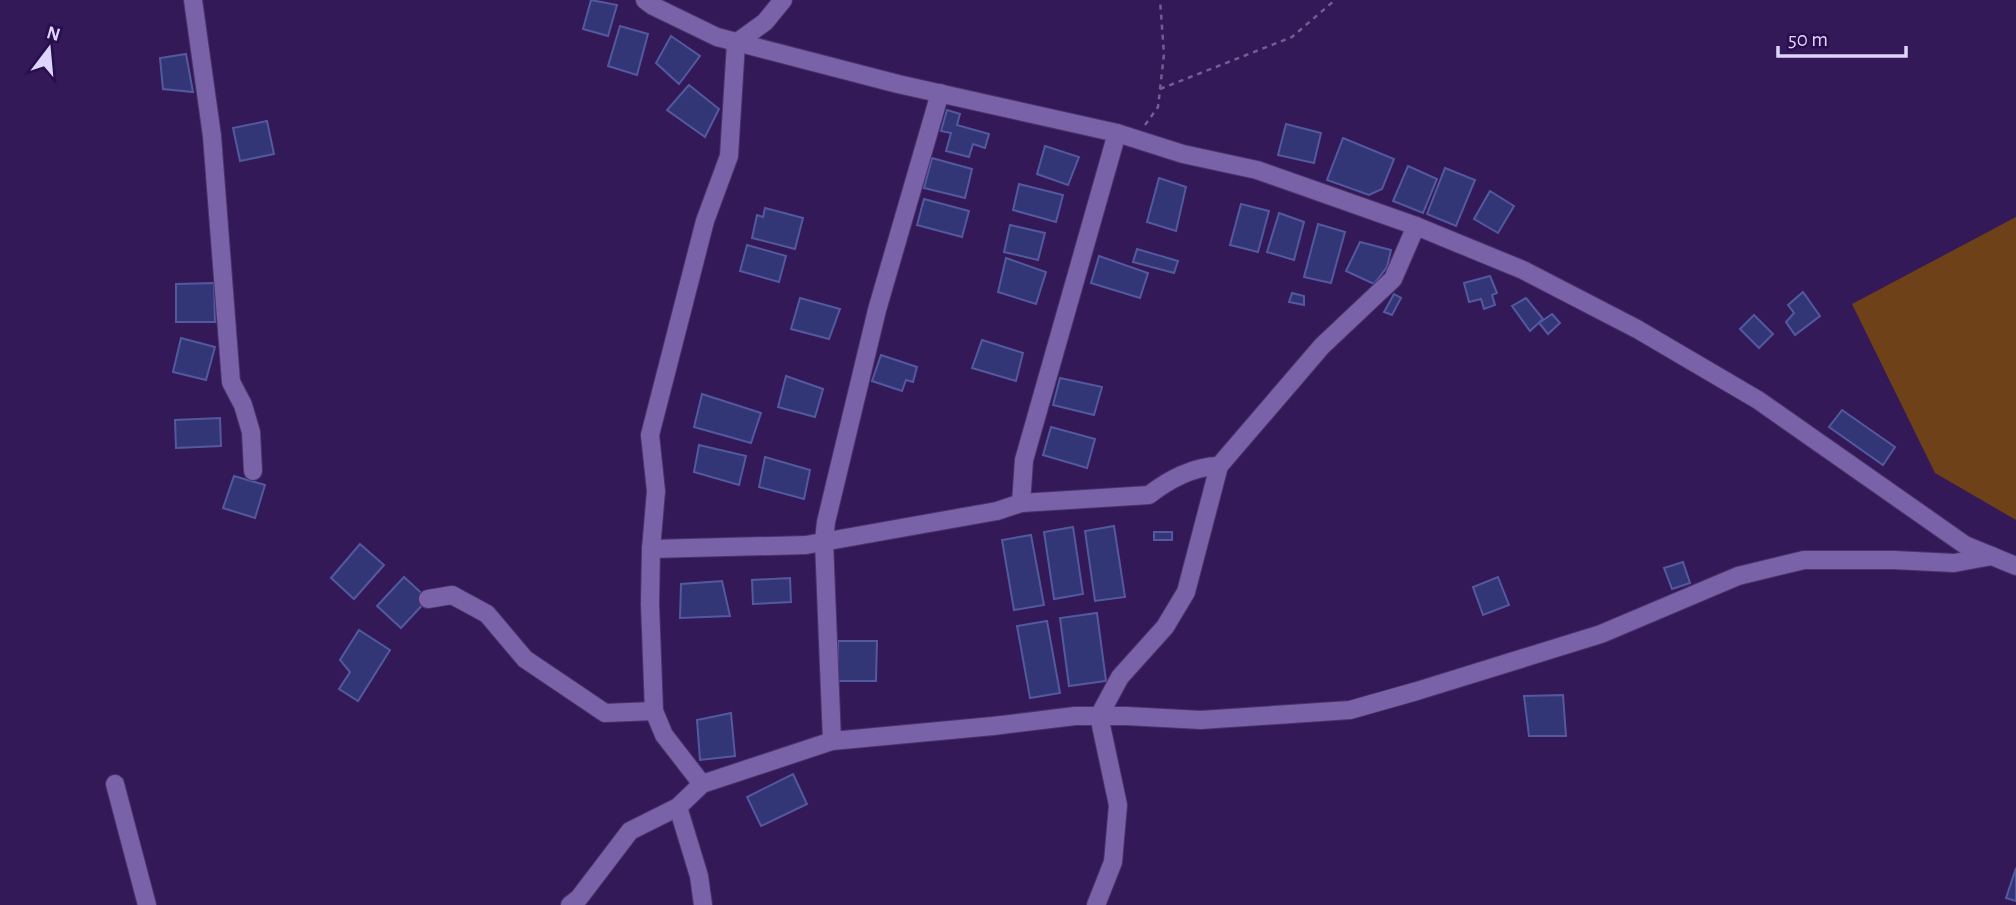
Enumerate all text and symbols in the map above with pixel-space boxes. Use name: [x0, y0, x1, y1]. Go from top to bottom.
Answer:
north arrow: [14, 14, 84, 84]
scale bar: [1778, 14, 1906, 58]
text: N: [44, 23, 62, 45]
text: 50 m: [1788, 29, 1828, 50]

